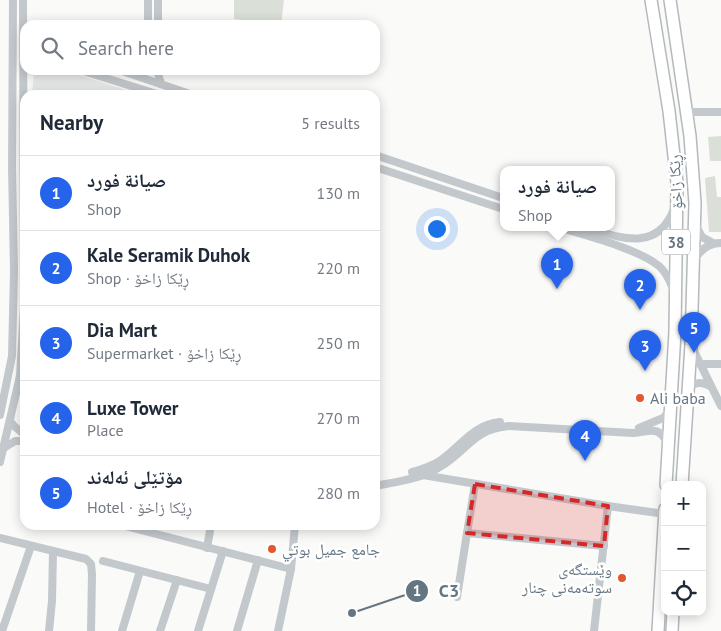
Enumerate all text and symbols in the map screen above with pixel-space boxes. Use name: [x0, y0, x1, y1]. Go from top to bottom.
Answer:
search box: [20, 20, 380, 75]
icon: search: [38, 34, 66, 62]
text: Search here: [78, 36, 174, 60]
text: Nearby: [40, 109, 103, 136]
text: 5 results: [301, 113, 360, 133]
street label: ڕێکا زاخۆ: [664, 154, 690, 210]
popup: [500, 166, 615, 231]
text: صيانة فورد: [87, 168, 166, 192]
text: صيانة فورد: [518, 174, 597, 198]
text: 1: [51, 183, 61, 203]
text: 130 m: [317, 183, 360, 203]
text: Shop: [87, 199, 121, 219]
text: Shop: [518, 205, 552, 225]
your location: [424, 216, 450, 242]
road number: 38: [662, 230, 690, 254]
text: Kale Seramik Duhok: [87, 243, 250, 267]
pin: 1: [541, 248, 573, 289]
text: 2: [51, 258, 61, 278]
text: 220 m: [317, 258, 360, 278]
text: Shop · ڕێکا زاخۆ: [87, 268, 189, 288]
pin: 2: [624, 269, 656, 310]
pin: 5: [678, 312, 710, 353]
text: Dia Mart: [87, 318, 157, 342]
pin: 3: [629, 330, 661, 371]
text: 3: [51, 333, 61, 353]
text: 250 m: [317, 333, 360, 353]
text: Supermarket · ڕێکا زاخۆ: [87, 343, 242, 363]
place label: Ali baba: [650, 388, 706, 408]
marker: Ali baba: [634, 392, 646, 404]
text: Luxe Tower: [87, 396, 179, 420]
text: 4: [51, 408, 61, 428]
text: 270 m: [317, 408, 360, 428]
text: Place: [87, 420, 124, 440]
pin: 4: [569, 420, 601, 461]
text: مۆتێلی ئەلەند: [87, 465, 183, 489]
map controls: [661, 481, 706, 616]
button: +: [661, 481, 706, 526]
text: 5: [51, 483, 61, 503]
text: 280 m: [317, 483, 360, 503]
text: Hotel · ڕێکا زاخۆ: [87, 497, 192, 517]
button: −: [661, 526, 706, 571]
place label: جامع جميل بوتي: [282, 539, 380, 562]
marker: جامع جميل بوتي: [266, 543, 278, 555]
place label: وێستگەی سوتەمەنی چنار: [521, 559, 612, 598]
button: locate: [661, 571, 706, 616]
marker: وێستگەی سوتەمەنی چنار: [616, 572, 628, 584]
callout: C3: [404, 574, 470, 607]
text: C3: [439, 579, 459, 602]
text: 1: [413, 581, 421, 600]

